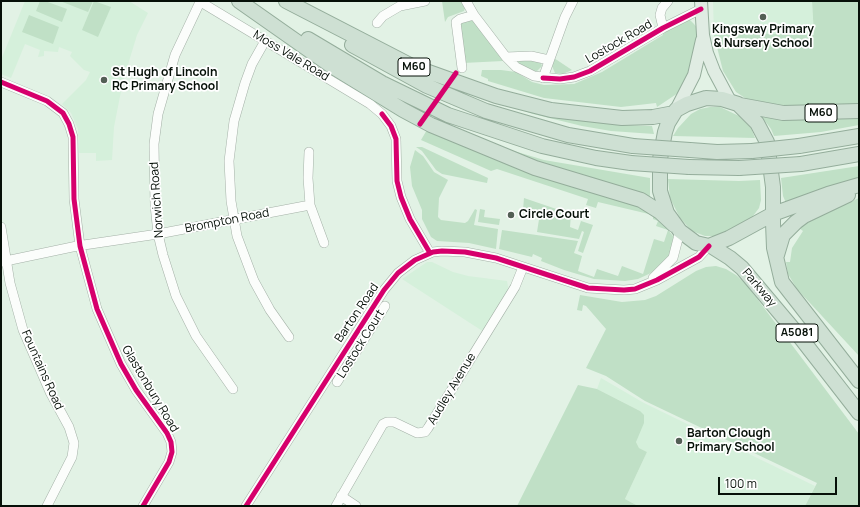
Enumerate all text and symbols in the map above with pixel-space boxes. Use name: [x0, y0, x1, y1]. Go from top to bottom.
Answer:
marker: Kingsway Primary & Nursery School: [758, 12, 768, 22]
street label: Lostock Road: [583, 17, 655, 67]
place label: Kingsway Primary & Nursery School: [712, 23, 814, 51]
street label: Moss Vale Road: [250, 28, 332, 84]
road number: M60: [398, 58, 430, 76]
place label: St Hugh of Lincoln RC Primary School: [112, 66, 219, 94]
marker: St Hugh of Lincoln RC Primary School: [99, 75, 109, 85]
road number: M60: [805, 104, 837, 122]
street label: Norwich Road: [147, 161, 167, 239]
street label: Brompton Road: [184, 206, 270, 236]
place label: Circle Court: [519, 208, 589, 222]
marker: Circle Court: [506, 210, 516, 220]
street label: Parkway: [739, 266, 779, 310]
street label: Barton Road: [332, 281, 382, 345]
street label: Lostock Court: [334, 307, 388, 381]
road number: A5081: [776, 324, 818, 342]
street label: Fountains Road: [18, 328, 66, 412]
street label: Glastonbury Road: [118, 343, 182, 435]
street label: Audley Avenue: [425, 350, 479, 428]
place label: Barton Clough Primary School: [687, 427, 775, 455]
marker: Barton Clough Primary School: [674, 436, 684, 446]
scale bar: [720, 469, 839, 495]
text: 100 m: [725, 475, 757, 492]

